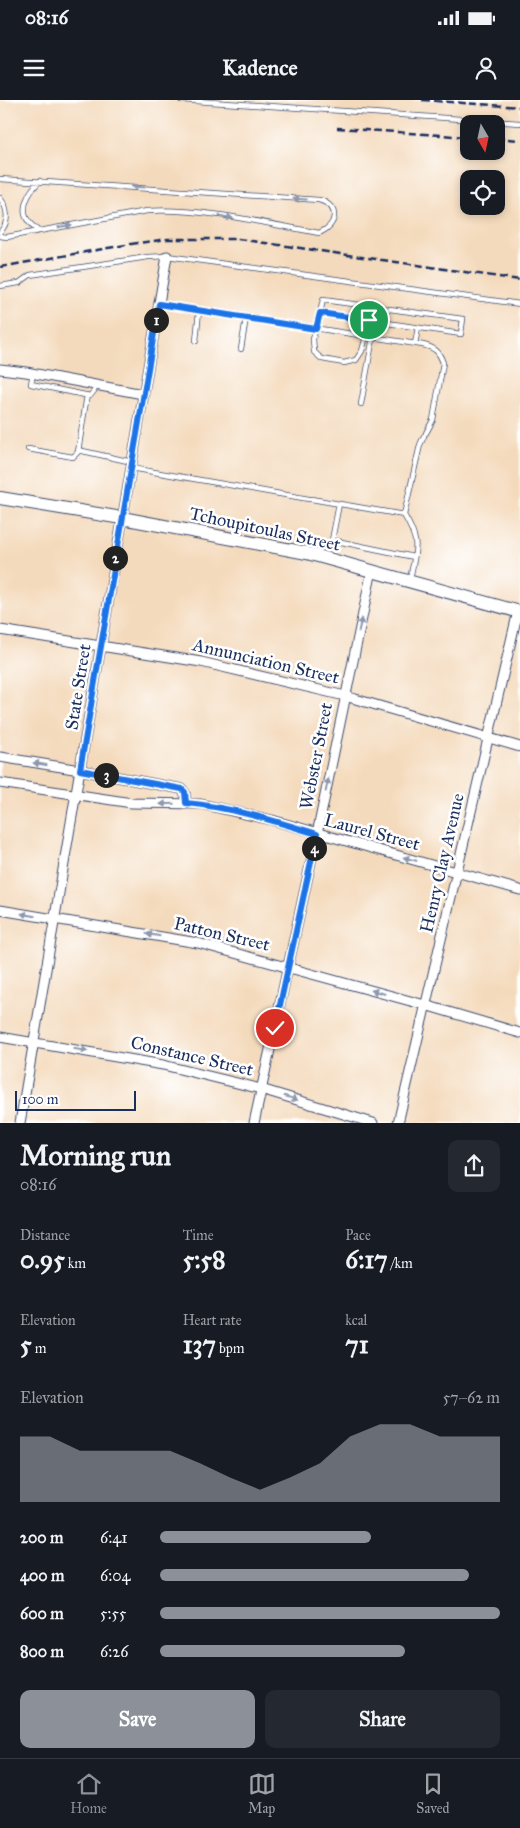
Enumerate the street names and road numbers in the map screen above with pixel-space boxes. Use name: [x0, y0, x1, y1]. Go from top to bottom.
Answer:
street label: Tchoupitoulas Street: [187, 502, 343, 556]
street label: Annunciation Street: [190, 633, 342, 689]
street label: State Street: [60, 642, 96, 732]
street label: Webster Street: [295, 700, 337, 811]
street label: Henry Clay Avenue: [415, 791, 469, 935]
street label: Laurel Street: [322, 809, 423, 855]
street label: Patton Street: [172, 912, 273, 956]
street label: Constance Street: [129, 1031, 256, 1081]

